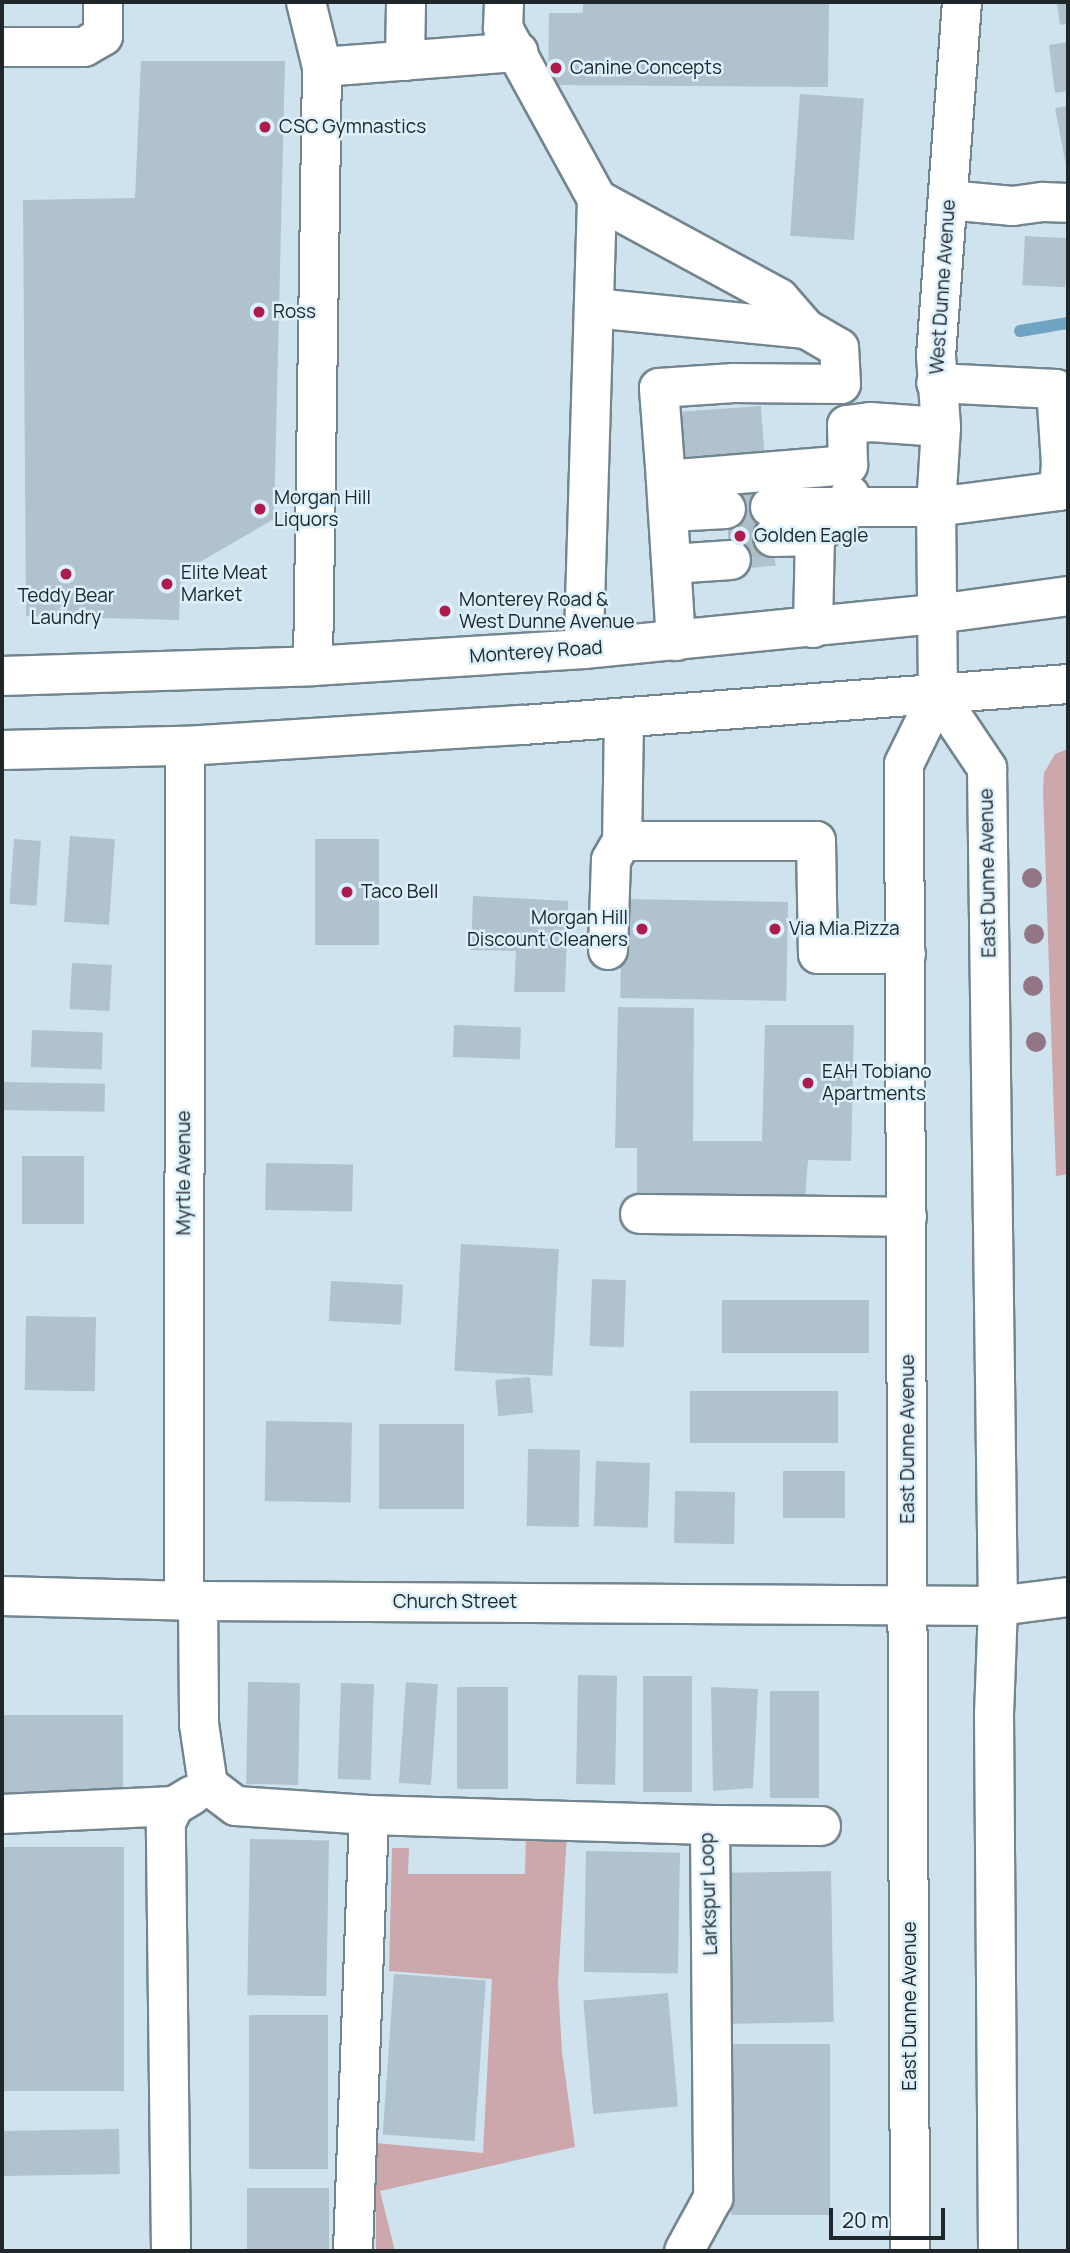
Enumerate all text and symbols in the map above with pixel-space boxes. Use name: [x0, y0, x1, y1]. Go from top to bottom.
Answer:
place label: Canine Concepts: [570, 57, 722, 79]
marker: Canine Concepts: [548, 60, 564, 76]
place label: CSC Gymnastics: [279, 116, 426, 138]
marker: CSC Gymnastics: [257, 119, 273, 135]
street label: West Dunne Avenue: [926, 199, 960, 375]
place label: Ross: [273, 301, 316, 323]
marker: Ross: [251, 304, 267, 320]
place label: Morgan Hill Liquors: [274, 487, 371, 531]
marker: Morgan Hill Liquors: [252, 501, 268, 517]
place label: Golden Eagle: [754, 525, 868, 547]
marker: Golden Eagle: [732, 528, 748, 544]
place label: Elite Meat Market: [181, 562, 268, 606]
marker: Teddy Bear Laundry: [58, 566, 74, 582]
marker: Elite Meat Market: [159, 576, 175, 592]
place label: Teddy Bear Laundry: [17, 585, 115, 629]
place label: Monterey Road & West Dunne Avenue: [459, 589, 635, 633]
marker: Monterey Road & West Dunne Avenue: [437, 603, 453, 619]
street label: Monterey Road: [469, 636, 603, 668]
street label: East Dunne Avenue: [975, 788, 1001, 958]
place label: Taco Bell: [361, 881, 438, 903]
marker: Taco Bell: [339, 884, 355, 900]
place label: Morgan Hill Discount Cleaners: [467, 907, 628, 951]
place label: Via Mia Pizza: [789, 918, 900, 940]
marker: Morgan Hill Discount Cleaners: [634, 921, 650, 937]
marker: Via Mia Pizza: [767, 921, 783, 937]
place label: EAH Tobiano Apartments: [822, 1061, 931, 1105]
marker: EAH Tobiano Apartments: [800, 1075, 816, 1091]
street label: Myrtle Avenue: [173, 1111, 195, 1235]
street label: East Dunne Avenue: [897, 1354, 919, 1524]
street label: Church Street: [393, 1591, 517, 1613]
street label: Larkspur Loop: [695, 1832, 723, 1956]
street label: East Dunne Avenue: [899, 1921, 921, 2091]
scale bar: [832, 2194, 948, 2238]
text: 20 m: [842, 2206, 889, 2234]

